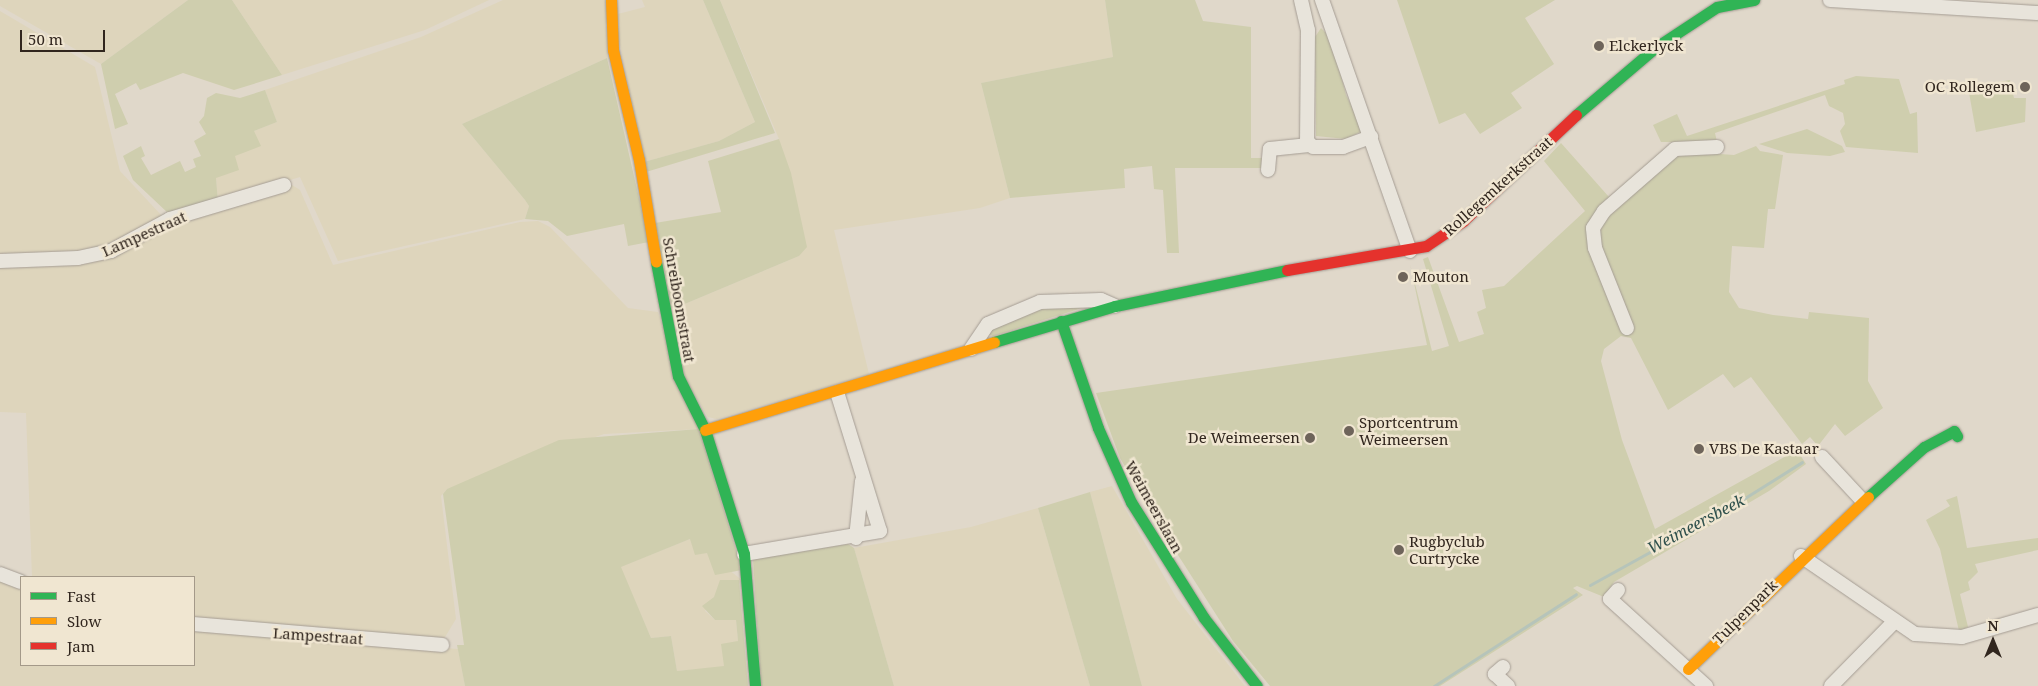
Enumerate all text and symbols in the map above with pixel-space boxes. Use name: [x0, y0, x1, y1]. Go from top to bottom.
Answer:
scale bar: [22, 20, 108, 52]
text: 50 m: [28, 29, 63, 49]
place label: Elckerlyck: [1609, 37, 1683, 55]
marker: Elckerlyck: [1593, 40, 1605, 52]
place label: OC Rollegem: [1925, 78, 2015, 96]
marker: OC Rollegem: [2019, 81, 2031, 93]
street label: Rollegemkerkstraat: [1440, 133, 1556, 239]
street label: Lampestraat: [99, 207, 189, 261]
street label: Schreiboomstraat: [659, 236, 699, 364]
place label: Mouton: [1413, 268, 1469, 286]
marker: Mouton: [1397, 271, 1409, 283]
place label: Sportcentrum Weimeersen: [1359, 413, 1458, 448]
marker: Sportcentrum Weimeersen: [1343, 425, 1355, 437]
place label: De Weimeersen: [1188, 429, 1300, 447]
marker: De Weimeersen: [1304, 432, 1316, 444]
place label: VBS De Kastaar: [1709, 440, 1819, 458]
marker: VBS De Kastaar: [1693, 443, 1705, 455]
street label: Weimeerslaan: [1121, 458, 1187, 556]
water label: Weimeersbeek: [1644, 490, 1748, 558]
place label: Rugbyclub Curtrycke: [1409, 532, 1485, 567]
marker: Rugbyclub Curtrycke: [1393, 544, 1405, 556]
legend: [20, 576, 195, 666]
street label: Tulpenpark: [1709, 576, 1781, 648]
text: Fast: [67, 586, 96, 606]
text: Slow: [67, 611, 101, 631]
north arrow: [1968, 616, 2018, 666]
text: N: [1987, 616, 1999, 635]
street label: Lampestraat: [272, 624, 364, 648]
text: Jam: [67, 636, 95, 656]

